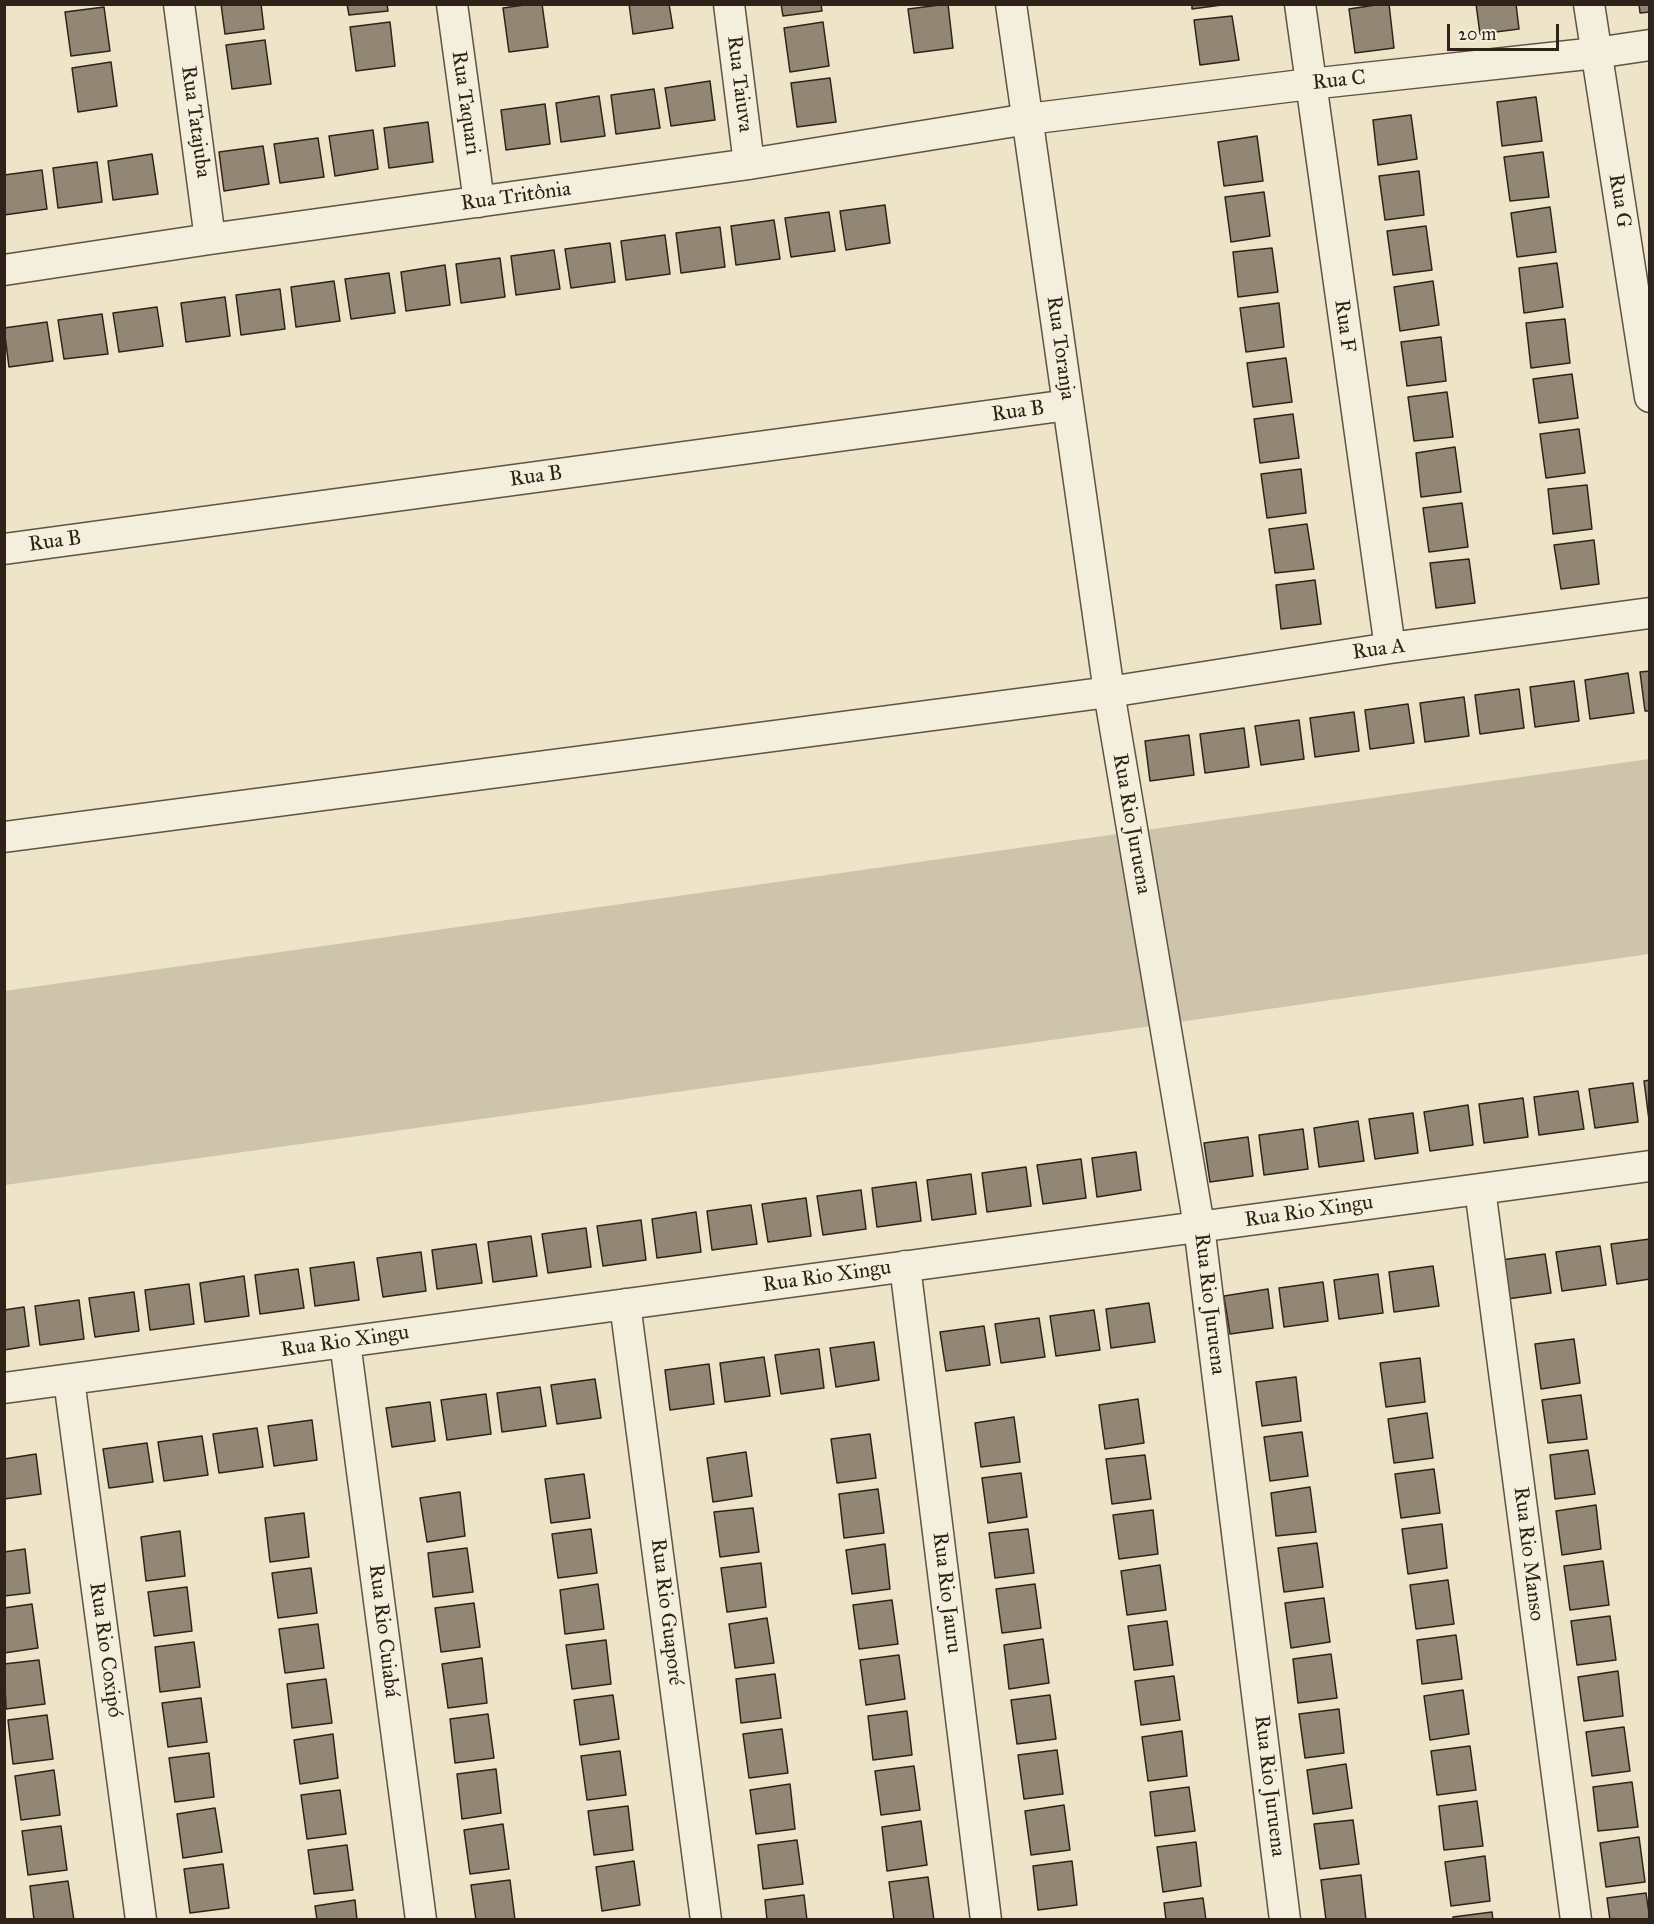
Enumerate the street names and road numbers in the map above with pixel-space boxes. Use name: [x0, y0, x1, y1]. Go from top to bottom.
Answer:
street label: Rua Taiuva: [721, 34, 757, 134]
street label: Rua Taquari: [445, 49, 485, 157]
street label: Rua Tatajuba: [175, 64, 215, 180]
street label: Rua C: [1311, 66, 1367, 96]
street label: Rua G: [1602, 172, 1636, 230]
street label: Rua Tritônia: [459, 177, 573, 217]
street label: Rua Toranja: [1040, 294, 1080, 402]
street label: Rua F: [1328, 298, 1360, 354]
street label: Rua B: [990, 396, 1046, 428]
street label: Rua B: [508, 461, 564, 493]
street label: Rua B: [27, 526, 83, 558]
street label: Rua A: [1351, 634, 1407, 666]
street label: Rua Rio Juruena: [1106, 752, 1156, 896]
street label: Rua Rio Xingu: [1243, 1191, 1375, 1233]
street label: Rua Rio Juruena: [1188, 1232, 1230, 1376]
street label: Rua Rio Xingu: [761, 1256, 893, 1298]
street label: Rua Rio Xingu: [279, 1321, 411, 1363]
street label: Rua Rio Manso: [1507, 1485, 1549, 1623]
street label: Rua Rio Jauru: [926, 1531, 966, 1655]
street label: Rua Rio Guaporé: [644, 1537, 688, 1687]
street label: Rua Rio Cuiabá: [362, 1563, 404, 1699]
street label: Rua Rio Coxipó: [83, 1581, 127, 1719]
street label: Rua Rio Juruena: [1248, 1714, 1290, 1858]

